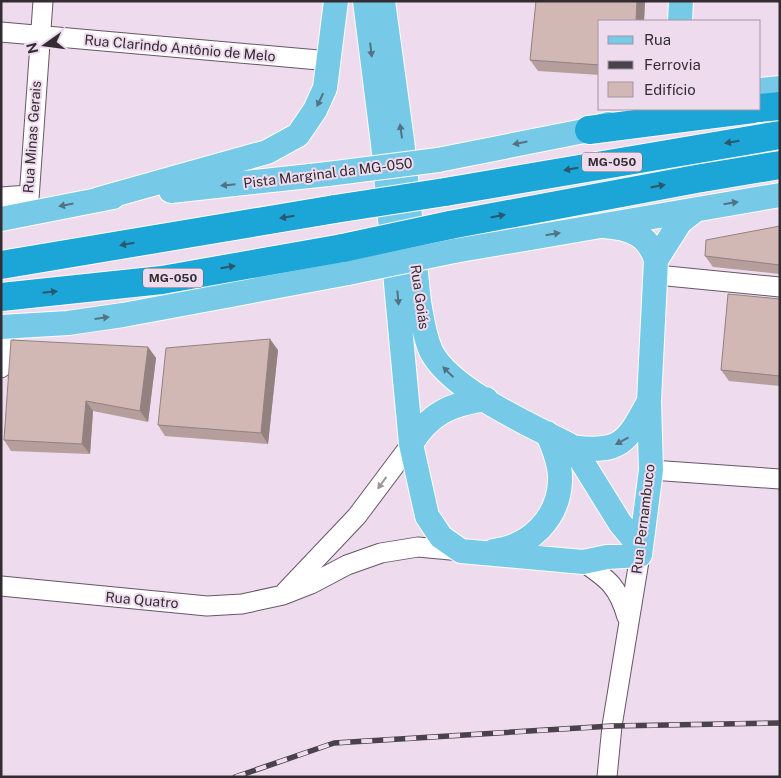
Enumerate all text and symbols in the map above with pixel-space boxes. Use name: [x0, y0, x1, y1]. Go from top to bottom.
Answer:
north arrow: [20, 20, 70, 70]
legend: [598, 20, 761, 110]
text: Rua: [644, 31, 671, 48]
street label: Rua Clarindo Antônio de Melo: [84, 32, 276, 64]
text: N: [23, 41, 41, 55]
one-way arrow: [367, 42, 375, 58]
text: Ferrovia: [644, 56, 701, 73]
street label: Rua Minas Gerais: [20, 80, 44, 194]
text: Edifício: [644, 81, 696, 98]
one-way arrow: [315, 93, 324, 108]
one-way arrow: [397, 122, 405, 138]
one-way arrow: [723, 138, 739, 146]
one-way arrow: [512, 140, 528, 148]
road number: MG-050: [582, 152, 642, 172]
street label: Pista Marginal da MG-050: [243, 155, 413, 191]
one-way arrow: [563, 166, 579, 174]
one-way arrow: [219, 181, 235, 189]
one-way arrow: [650, 181, 666, 189]
one-way arrow: [723, 199, 739, 207]
one-way arrow: [59, 201, 74, 209]
one-way arrow: [491, 212, 506, 220]
one-way arrow: [279, 213, 295, 221]
one-way arrow: [546, 230, 562, 238]
one-way arrow: [118, 240, 134, 248]
one-way arrow: [220, 263, 236, 271]
street label: Rua Goiás: [408, 264, 432, 330]
road number: MG-050: [143, 268, 203, 288]
one-way arrow: [42, 288, 58, 296]
one-way arrow: [394, 290, 402, 306]
one-way arrow: [94, 314, 110, 322]
one-way arrow: [442, 366, 454, 378]
one-way arrow: [616, 436, 629, 445]
street label: Rua Pernambuco: [628, 463, 658, 575]
one-way arrow: [376, 476, 387, 489]
street label: Rua Quatro: [105, 589, 179, 611]

